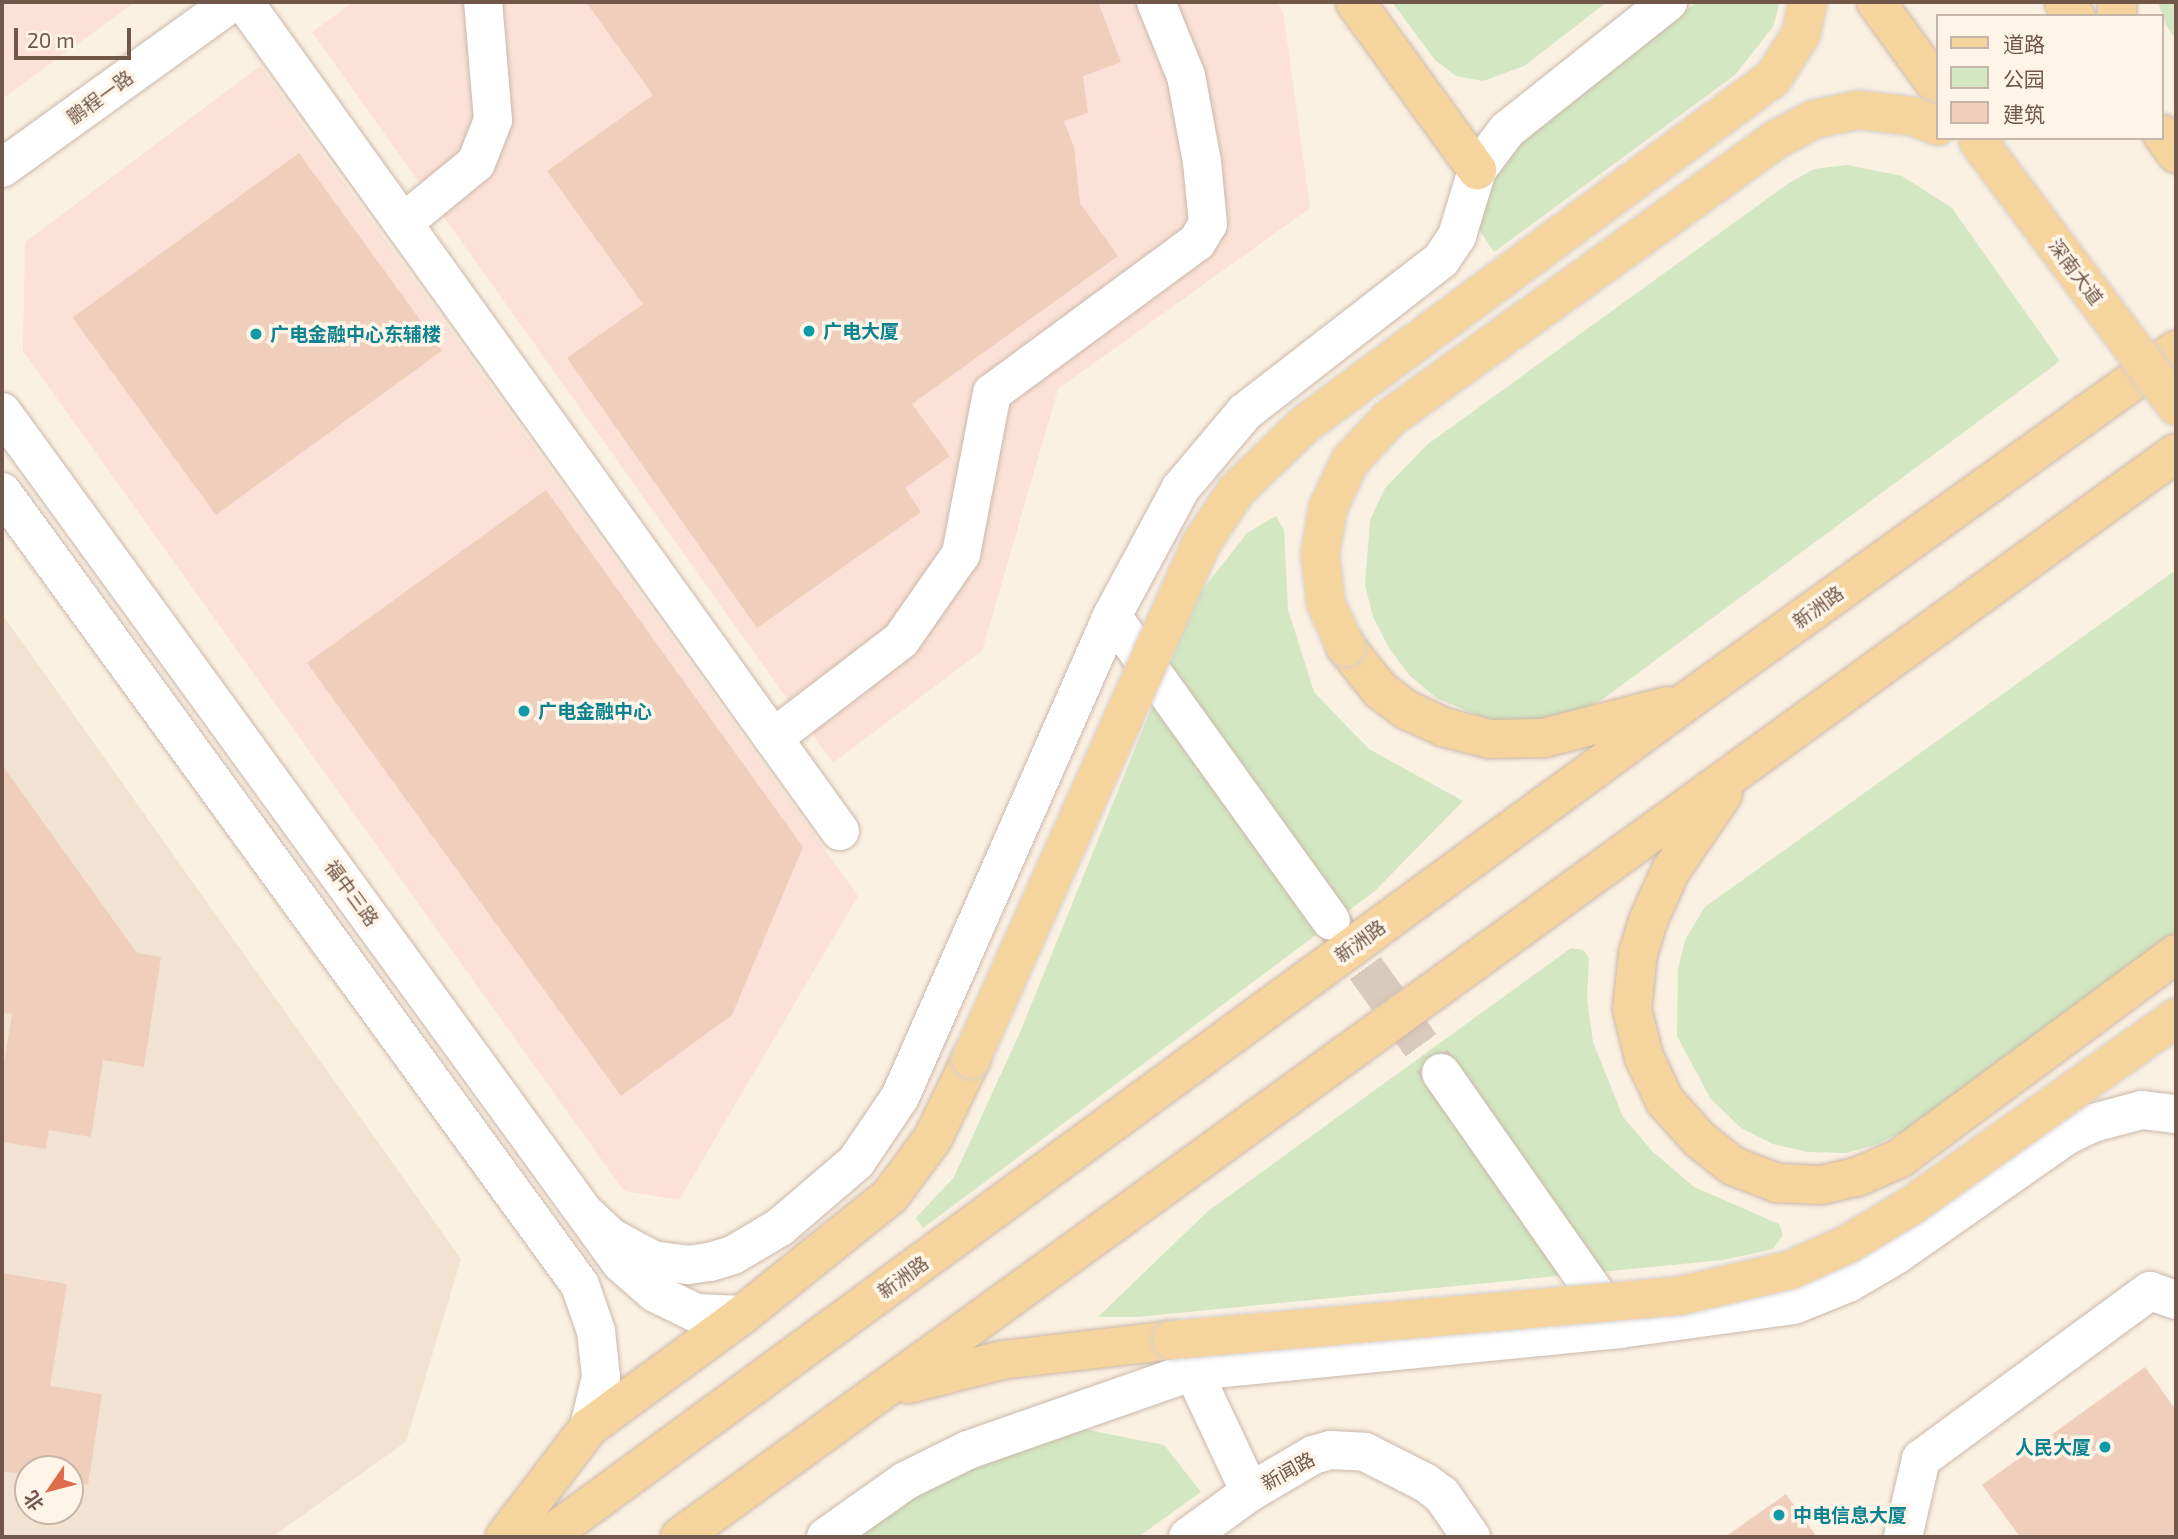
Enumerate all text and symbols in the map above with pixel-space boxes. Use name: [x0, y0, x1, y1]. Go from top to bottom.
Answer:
scale bar: [18, 14, 135, 58]
legend: [1937, 14, 2164, 140]
text: 20 m: [27, 27, 75, 52]
text: 道路: [2003, 31, 2045, 56]
street label: 鹏程一路: [63, 65, 137, 129]
text: 公园: [2003, 66, 2045, 91]
text: 建筑: [2003, 101, 2045, 126]
street label: 深南大道: [2044, 235, 2108, 309]
place label: 广电大厦: [823, 320, 899, 342]
place label: 广电金融中心东辅楼: [270, 323, 441, 345]
marker: 广电大厦: [801, 323, 817, 339]
marker: 广电金融中心东辅楼: [248, 326, 264, 342]
street label: 新洲路: [1788, 581, 1848, 633]
place label: 广电金融中心: [538, 700, 652, 722]
marker: 广电金融中心: [516, 703, 532, 719]
street label: 福中三路: [320, 856, 384, 930]
street label: 新洲路: [1330, 915, 1390, 967]
street label: 新洲路: [873, 1251, 933, 1303]
place label: 人民大厦: [2015, 1436, 2091, 1458]
marker: 人民大厦: [2097, 1439, 2113, 1455]
street label: 新闻路: [1258, 1447, 1318, 1495]
north arrow: [14, 1455, 84, 1525]
text: 北: [18, 1487, 48, 1516]
place label: 中电信息大厦: [1793, 1504, 1907, 1526]
marker: 中电信息大厦: [1771, 1507, 1787, 1523]

